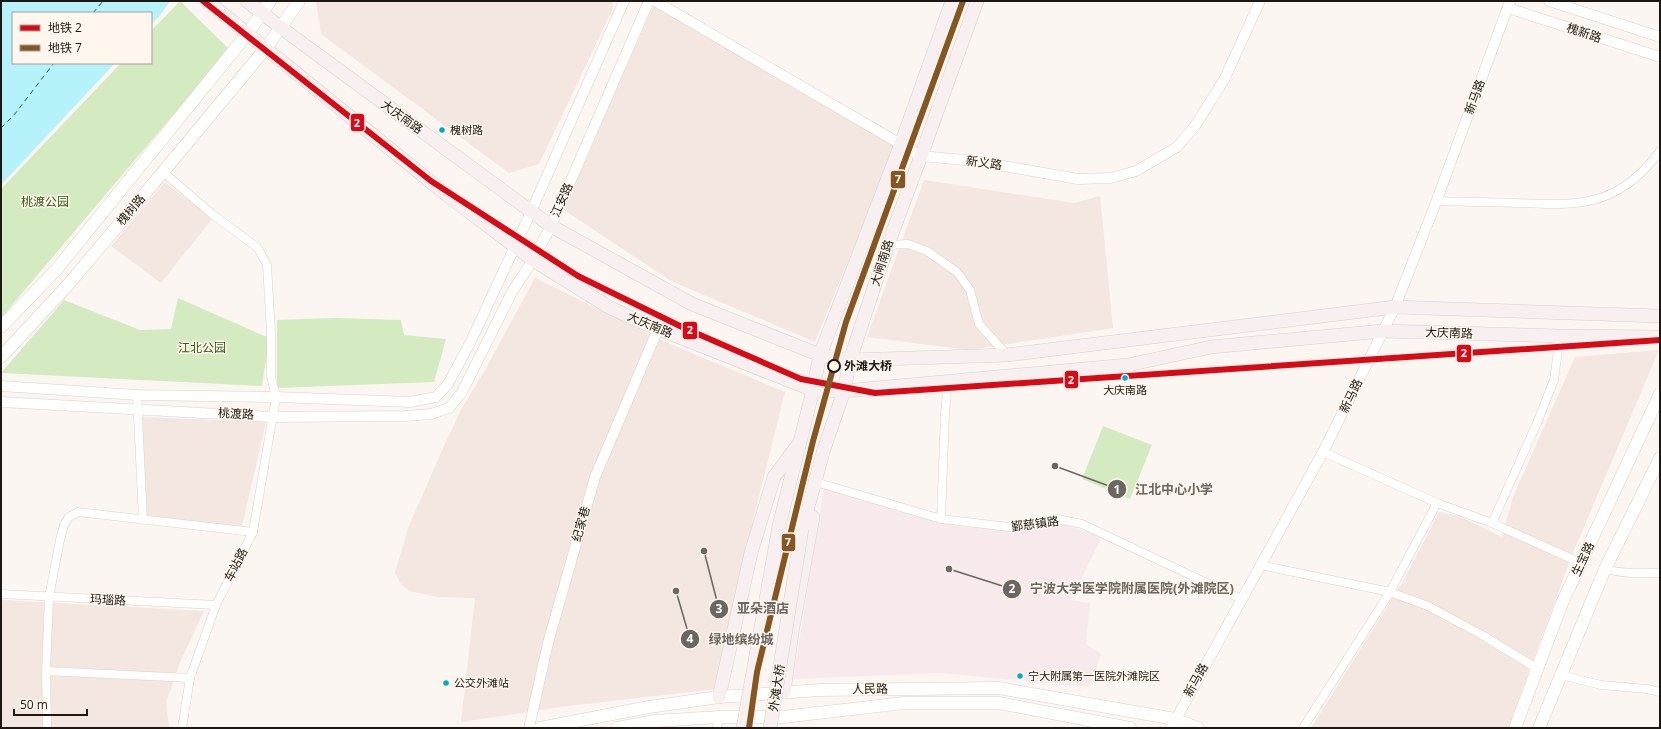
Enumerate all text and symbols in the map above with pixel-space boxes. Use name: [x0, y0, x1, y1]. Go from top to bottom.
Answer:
legend: [12, 12, 152, 64]
text: 地铁 2: [48, 19, 82, 36]
street label: 槐新路: [1564, 19, 1604, 46]
text: 地铁 7: [48, 39, 82, 56]
street label: 新马路: [1460, 77, 1489, 117]
street label: 大庆南路: [378, 96, 427, 138]
line badge: 2: [350, 113, 365, 132]
text: 2: [354, 115, 360, 130]
place label: 槐树路: [450, 122, 483, 137]
marker: 槐树路: [437, 125, 447, 135]
street label: 新义路: [965, 152, 1003, 173]
line badge: 7: [890, 170, 906, 189]
text: 7: [895, 171, 901, 186]
street label: 江安路: [546, 180, 577, 220]
street label: 槐树路: [113, 190, 149, 229]
park label: 桃渡公园: [21, 193, 69, 210]
street label: 大闸南路: [866, 237, 897, 288]
street label: 大庆南路: [625, 307, 676, 342]
line badge: 2: [682, 321, 698, 340]
text: 2: [687, 322, 693, 337]
street label: 大庆南路: [1425, 323, 1473, 342]
park label: 江北公园: [178, 339, 226, 356]
line badge: 2: [1456, 344, 1472, 363]
text: 2: [1461, 345, 1467, 360]
place label: 外滩大桥: [844, 357, 892, 374]
marker: 外滩大桥: [827, 359, 841, 373]
line badge: 2: [1064, 370, 1079, 389]
text: 2: [1068, 372, 1074, 387]
marker: 大庆南路: [1120, 373, 1130, 383]
street label: 新马路: [1335, 376, 1366, 416]
place label: 大庆南路: [1103, 382, 1147, 397]
street label: 桃渡路: [218, 404, 254, 423]
callout: 江北中心小学: [1107, 477, 1221, 502]
text: 江北中心小学: [1135, 480, 1213, 498]
text: 1: [1114, 481, 1120, 498]
street label: 纪家巷: [567, 504, 594, 544]
street label: 鄞慈镇路: [1010, 512, 1060, 535]
line badge: 7: [781, 533, 796, 552]
text: 7: [785, 534, 791, 549]
street label: 生宝路: [1567, 539, 1598, 579]
street label: 车站路: [220, 545, 251, 585]
callout: 宁波大学医学院附属医院(外滩院区): [1002, 576, 1242, 601]
text: 宁波大学医学院附属医院(外滩院区): [1030, 579, 1234, 597]
text: 2: [1009, 580, 1016, 597]
street label: 玛瑙路: [90, 590, 126, 609]
callout: 亚朵酒店: [709, 596, 797, 621]
text: 亚朵酒店: [737, 599, 789, 617]
text: 3: [716, 600, 723, 617]
callout: 绿地缤纷城: [680, 627, 781, 652]
text: 4: [687, 630, 694, 647]
text: 绿地缤纷城: [708, 630, 774, 648]
street label: 新马路: [1179, 660, 1212, 700]
street label: 外滩大桥: [764, 663, 789, 713]
place label: 宁大附属第一医院外滩院区: [1028, 668, 1160, 683]
marker: 宁大附属第一医院外滩院区: [1015, 671, 1025, 681]
place label: 公交外滩站: [454, 675, 509, 690]
marker: 公交外滩站: [441, 678, 451, 688]
street label: 人民路: [852, 680, 888, 697]
scale bar: [14, 691, 87, 717]
text: 50 m: [20, 696, 48, 713]

